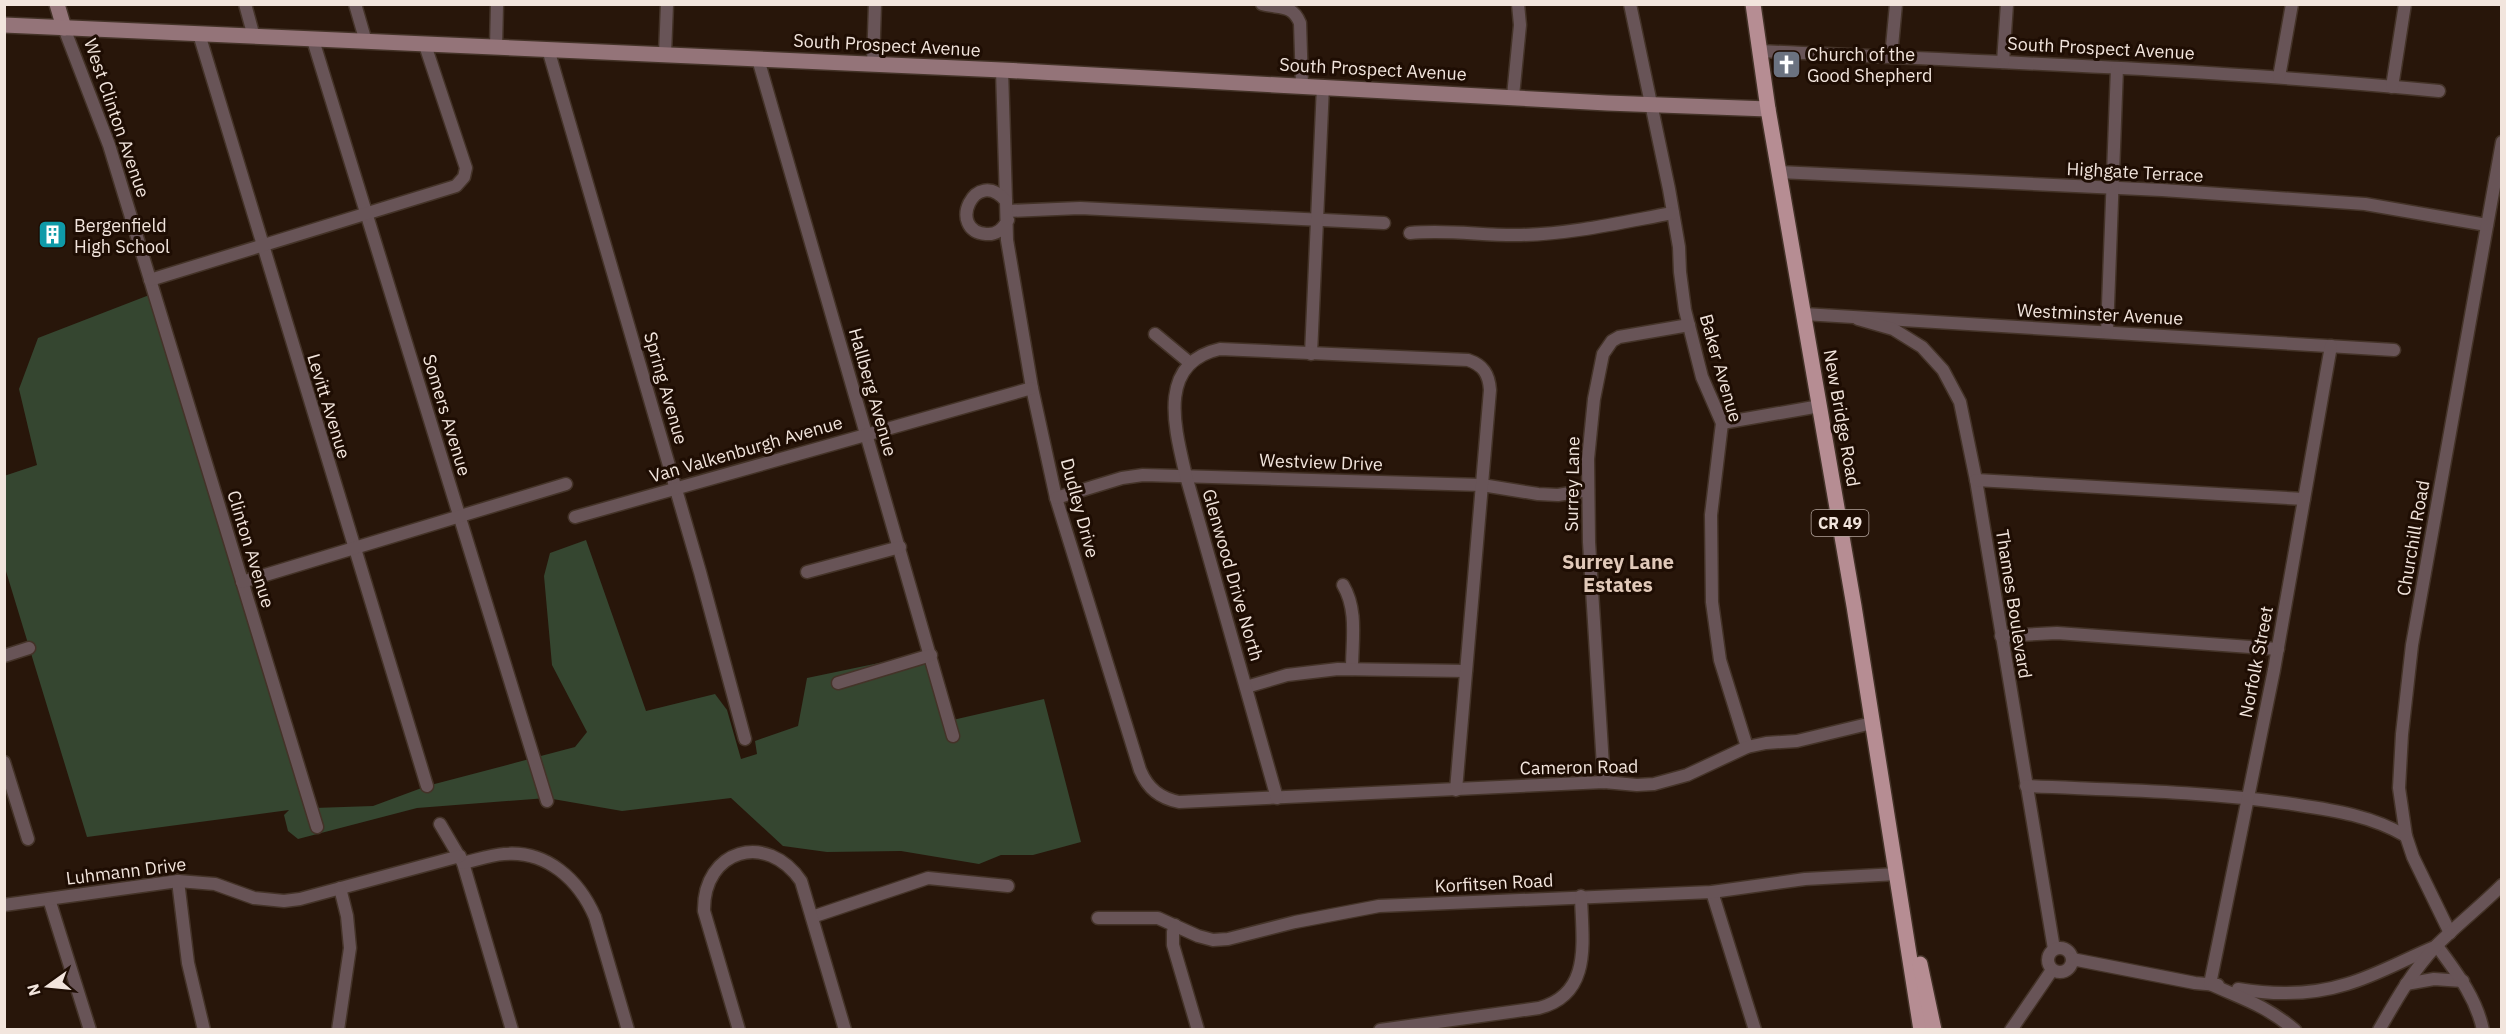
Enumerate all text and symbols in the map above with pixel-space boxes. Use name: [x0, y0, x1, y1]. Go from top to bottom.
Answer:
street label: South Prospect Avenue: [793, 29, 981, 61]
street label: South Prospect Avenue: [2007, 32, 2195, 64]
street label: West Clinton Avenue: [79, 36, 155, 201]
place label: Church of the Good Shepherd: [1807, 43, 1932, 87]
church icon: Church of the Good Shepherd: [1770, 48, 1802, 80]
street label: South Prospect Avenue: [1279, 53, 1467, 85]
street label: Highgate Terrace: [2066, 157, 2204, 187]
place label: Bergenfield High School: [74, 214, 170, 258]
building icon: Bergenfield High School: [37, 219, 69, 251]
street label: Westminster Avenue: [2016, 298, 2184, 330]
street label: Baker Avenue: [1695, 311, 1747, 425]
street label: Hallberg Avenue: [844, 325, 902, 459]
street label: Spring Avenue: [639, 329, 693, 447]
street label: New Bridge Road: [1819, 348, 1865, 488]
street label: Levitt Avenue: [302, 351, 356, 461]
street label: Somers Avenue: [418, 351, 476, 479]
street label: Van Valkenburgh Avenue: [647, 410, 845, 488]
street label: Surrey Lane: [1560, 436, 1584, 532]
street label: Westview Drive: [1259, 448, 1383, 476]
street label: Dudley Drive: [1056, 456, 1104, 561]
street label: Churchill Road: [2391, 478, 2435, 598]
street label: Glenwood Drive North: [1197, 486, 1269, 664]
street label: Clinton Avenue: [222, 487, 280, 611]
road number: CR 49: [1812, 510, 1868, 536]
street label: Thames Boulevard: [1991, 528, 2037, 680]
district label: Surrey Lane Estates: [1562, 548, 1674, 598]
street label: Norfolk Street: [2234, 604, 2278, 720]
street label: Cameron Road: [1519, 754, 1639, 780]
street label: Luhmann Drive: [65, 852, 188, 890]
street label: Korfitsen Road: [1434, 868, 1554, 898]
north arrow: [18, 956, 78, 1016]
text: N: [22, 982, 45, 998]

